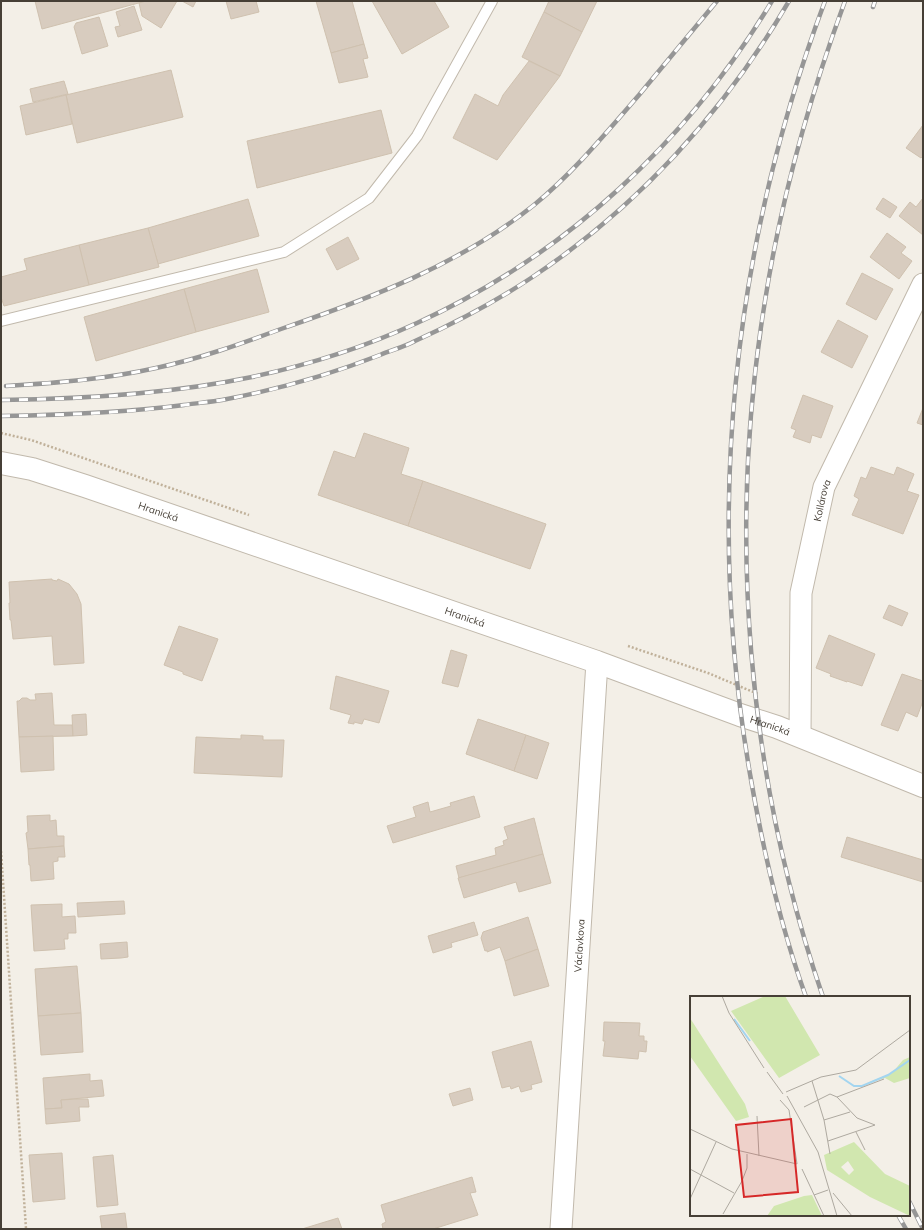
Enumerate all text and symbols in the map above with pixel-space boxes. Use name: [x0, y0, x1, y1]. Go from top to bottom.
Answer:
street label: Kollárova: [811, 477, 834, 523]
street label: Hranická: [137, 499, 180, 525]
street label: Hranická: [443, 604, 487, 630]
street label: Hranická: [748, 713, 792, 739]
street label: Václavkova: [571, 919, 588, 973]
inset map: [690, 996, 910, 1216]

